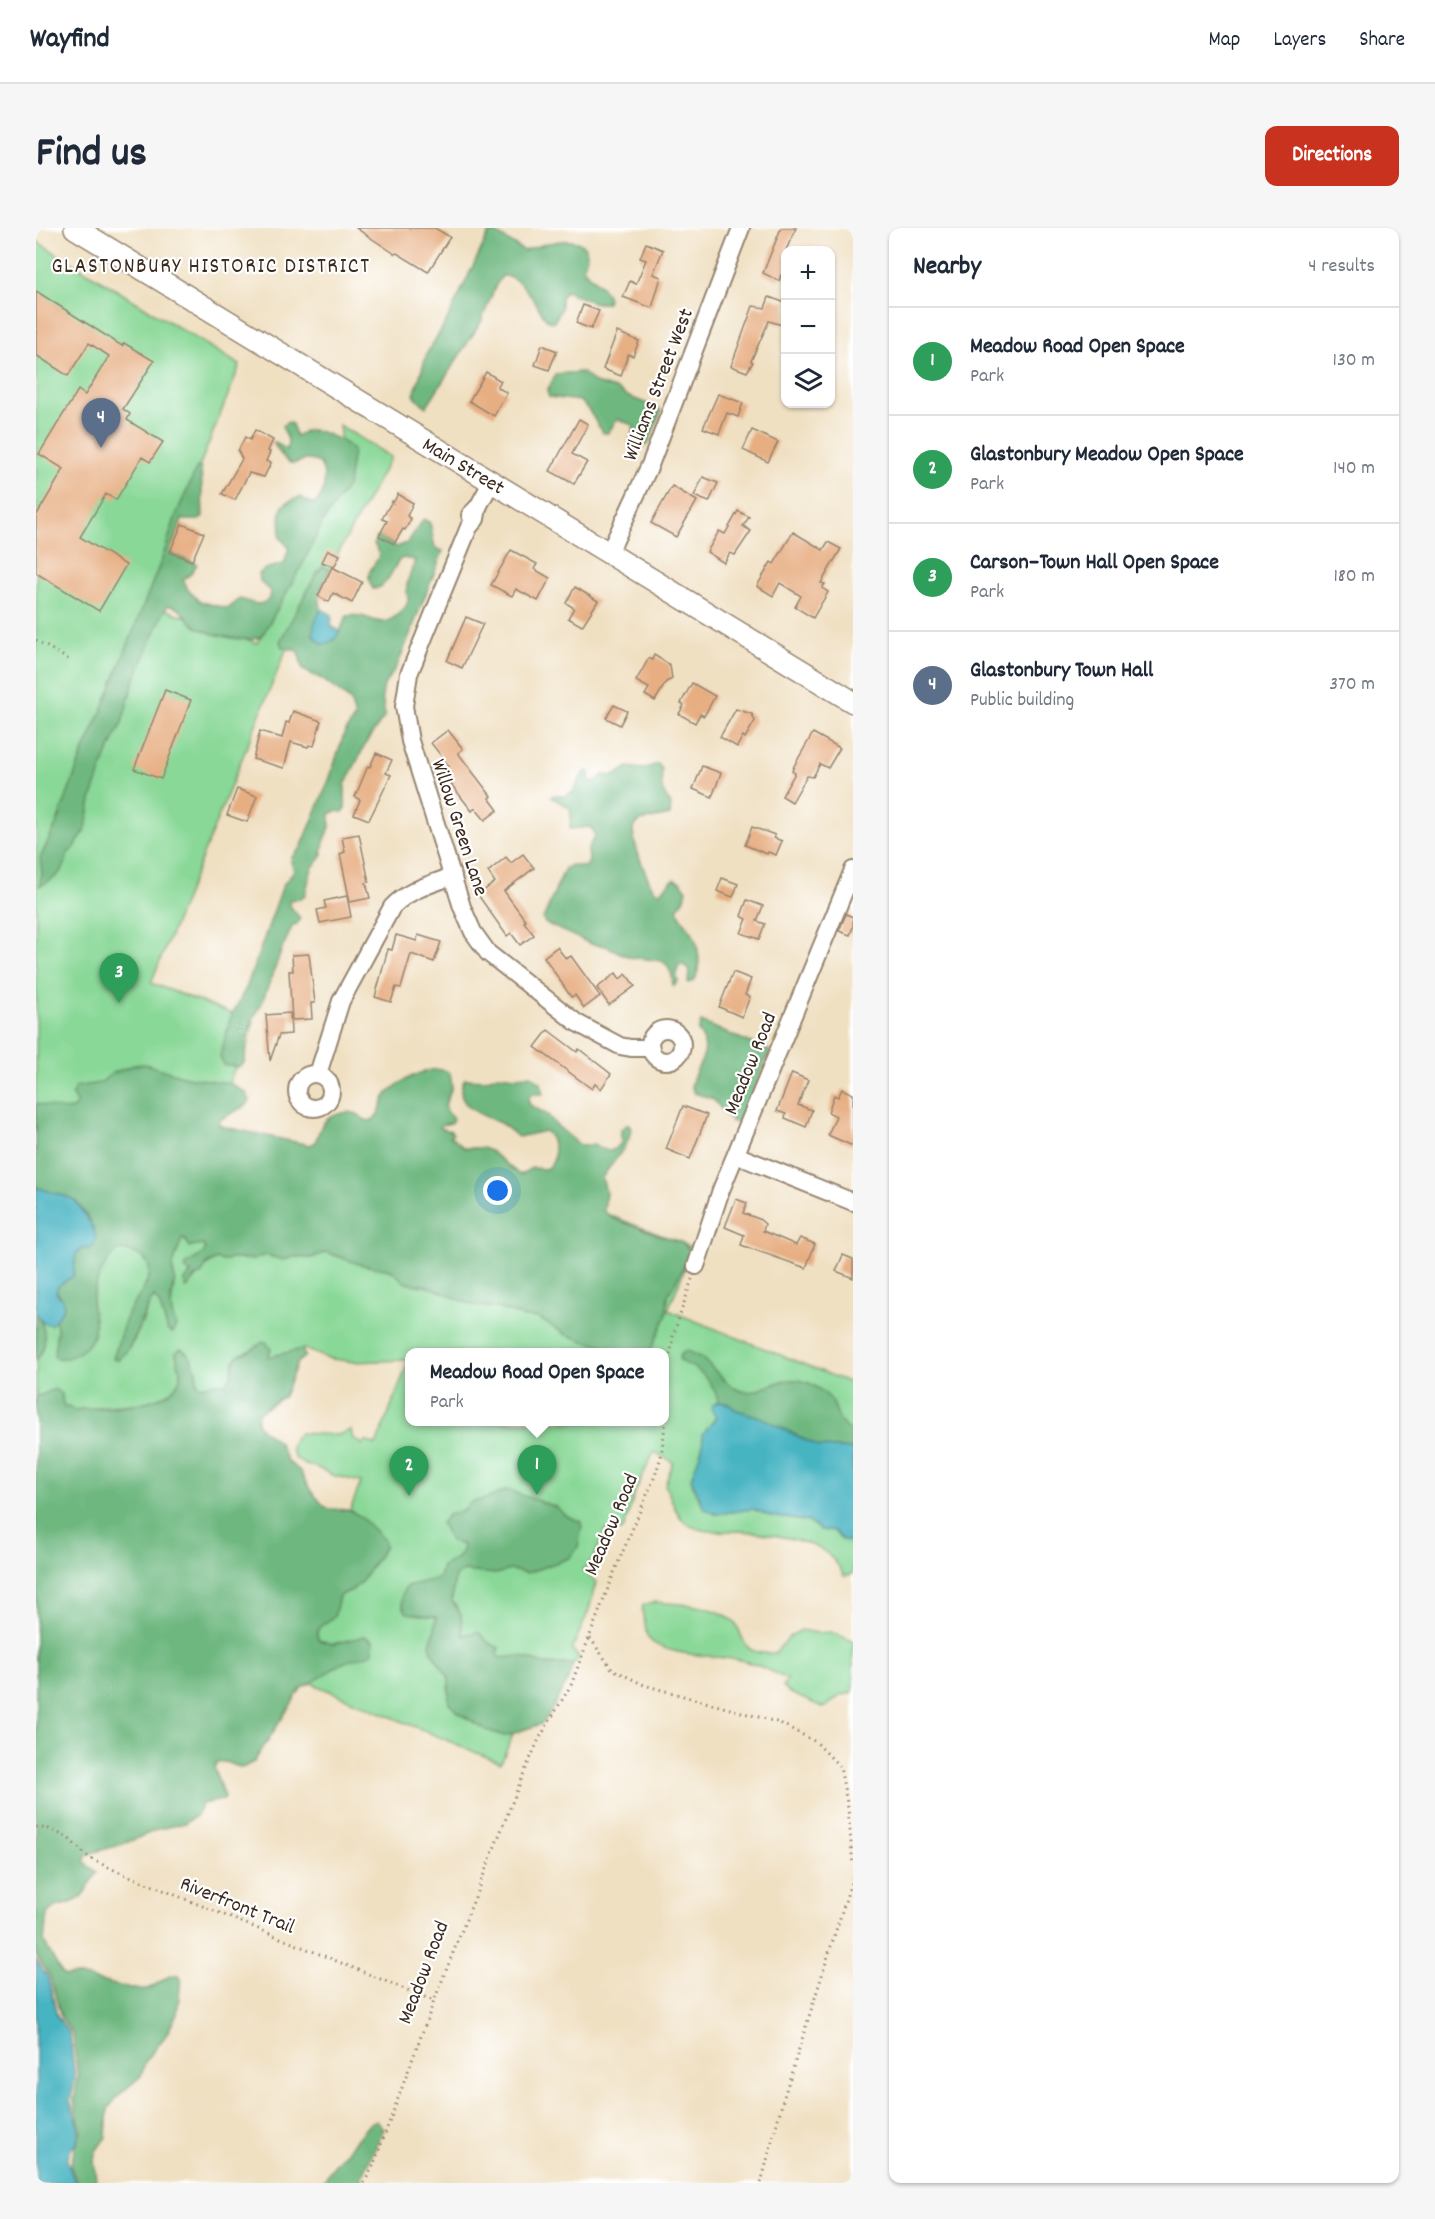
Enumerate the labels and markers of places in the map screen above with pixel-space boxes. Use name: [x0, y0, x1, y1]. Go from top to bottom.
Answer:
pin: 4: [82, 398, 120, 448]
pin: 3: [100, 954, 139, 1003]
pin: 2: [390, 1446, 428, 1496]
pin: 1: [518, 1446, 556, 1495]

